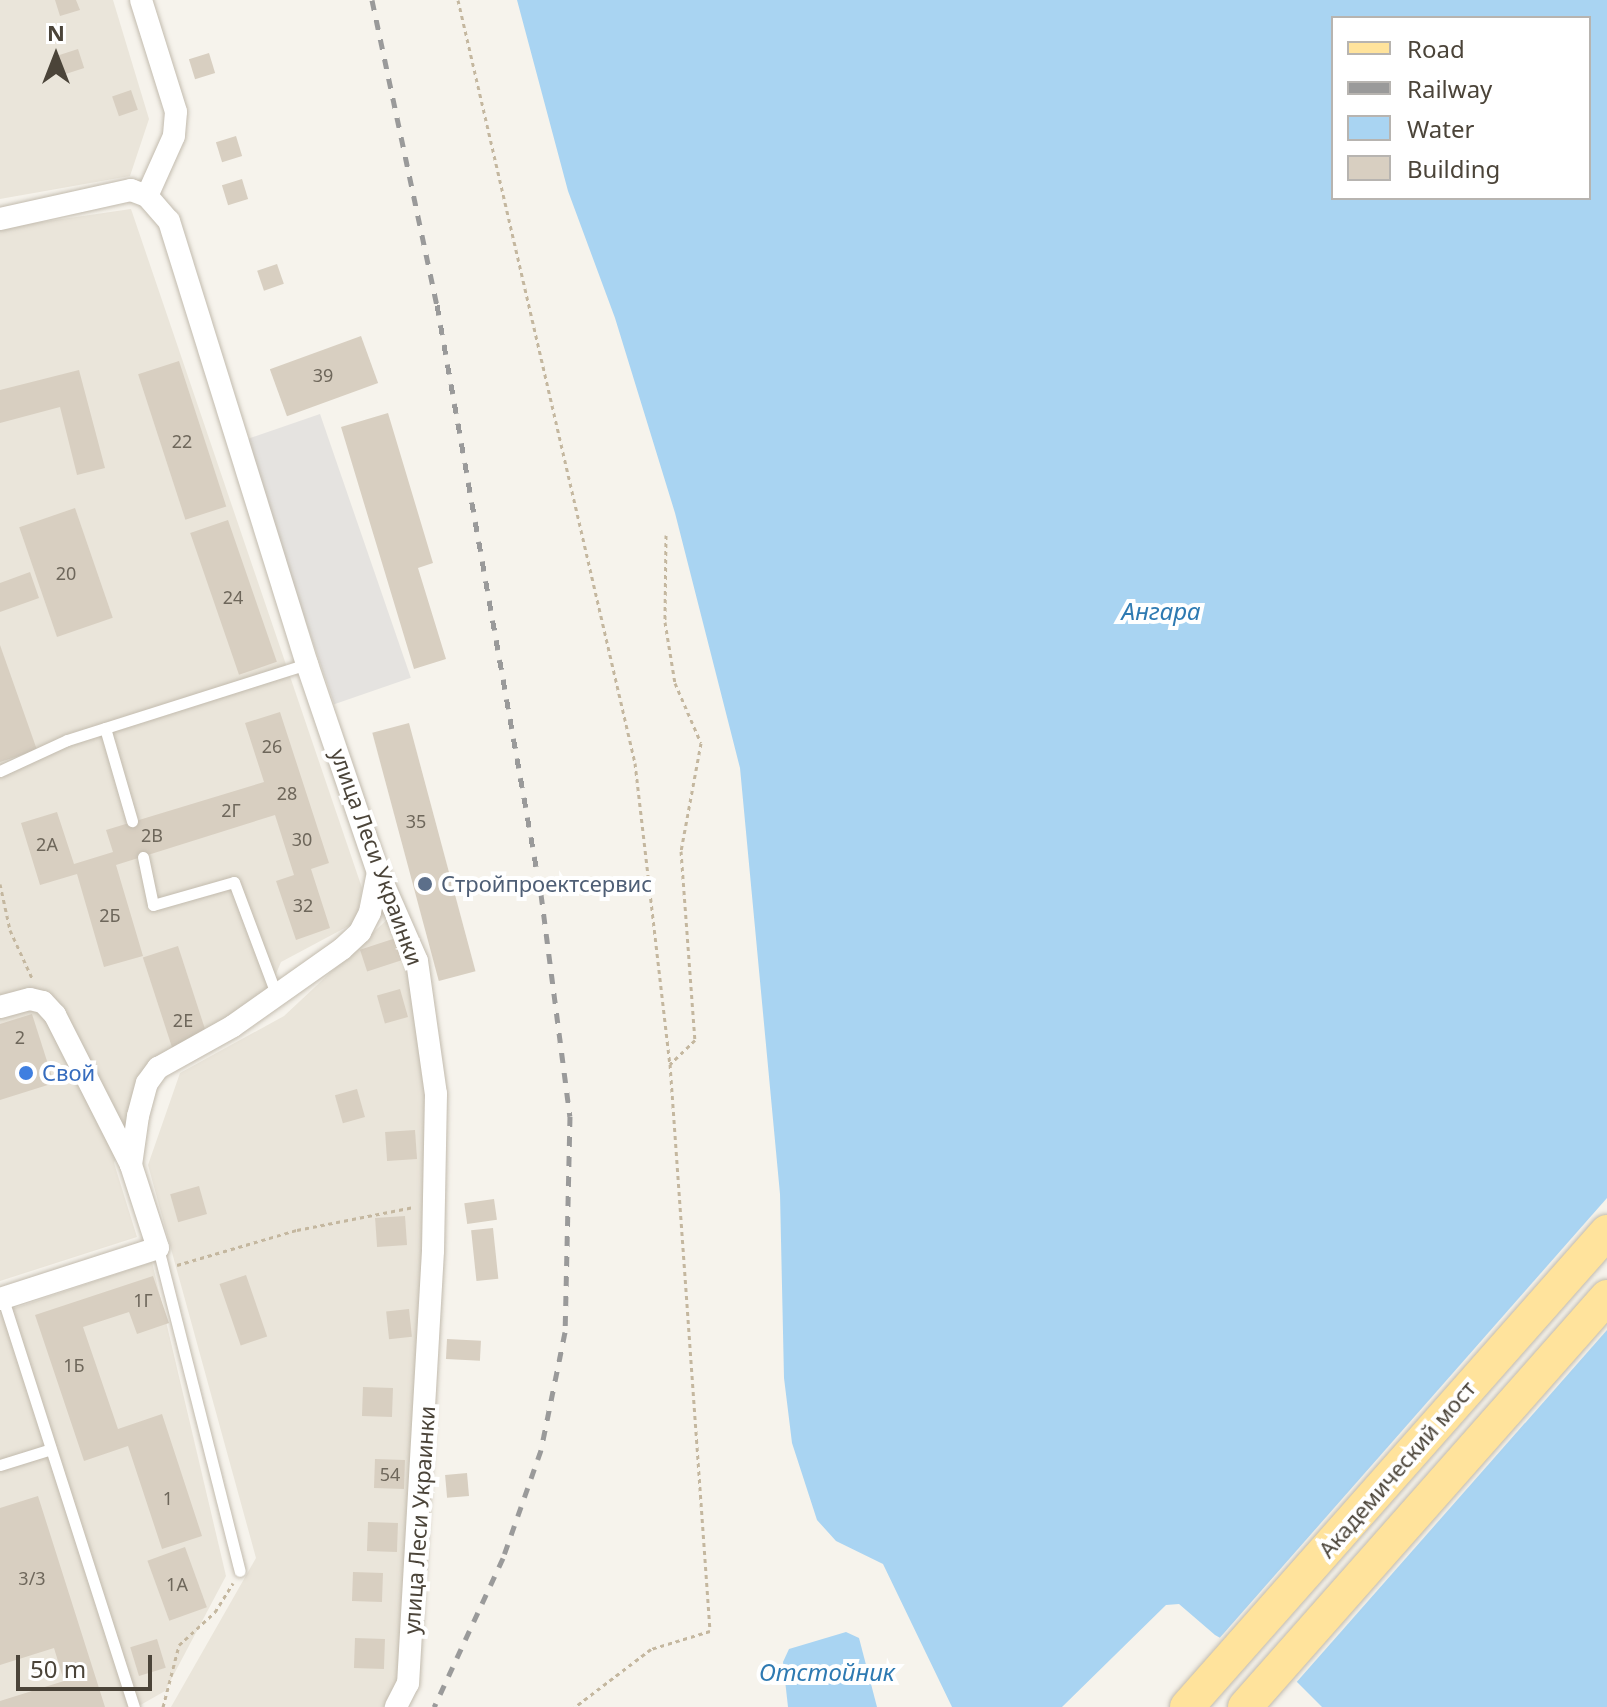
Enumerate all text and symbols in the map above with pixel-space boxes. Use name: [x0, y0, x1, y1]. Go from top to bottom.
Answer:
north arrow: [16, 16, 96, 96]
legend: [1331, 16, 1591, 200]
text: N: [47, 17, 65, 47]
text: Road: [1407, 32, 1465, 65]
text: Railway: [1407, 72, 1492, 105]
text: Water: [1407, 112, 1474, 145]
text: Building: [1407, 152, 1500, 185]
house number: 39: [313, 364, 333, 386]
house number: 22: [172, 430, 192, 452]
house number: 20: [56, 562, 76, 584]
house number: 24: [223, 586, 243, 608]
water label: Ангара: [1121, 597, 1201, 625]
house number: 26: [262, 735, 282, 757]
street label: улица Леси Украинки: [325, 745, 429, 969]
house number: 28: [277, 782, 297, 804]
house number: 2Г: [221, 799, 241, 821]
house number: 35: [406, 810, 426, 832]
house number: 2В: [141, 824, 163, 846]
house number: 30: [292, 828, 312, 850]
house number: 2А: [36, 833, 58, 855]
place label: Стройпроектсервис: [441, 871, 652, 897]
marker: Стройпроектсервис: [416, 875, 434, 893]
house number: 32: [293, 894, 313, 916]
house number: 2Б: [99, 904, 121, 926]
house number: 2Е: [173, 1009, 193, 1031]
house number: 2: [15, 1026, 25, 1048]
place label: Свой: [42, 1060, 95, 1086]
marker: Свой: [17, 1064, 35, 1082]
house number: 1Г: [133, 1289, 153, 1311]
house number: 1Б: [63, 1354, 85, 1376]
street label: Академический мост: [1313, 1375, 1481, 1563]
street label: улица Леси Украинки: [398, 1405, 440, 1635]
house number: 54: [380, 1463, 400, 1485]
house number: 1: [163, 1487, 173, 1509]
house number: 3/3: [18, 1567, 46, 1589]
house number: 1А: [166, 1573, 188, 1595]
scale bar: [20, 1639, 156, 1689]
text: 50 m: [30, 1652, 86, 1685]
water label: Отстойник: [759, 1658, 895, 1686]

